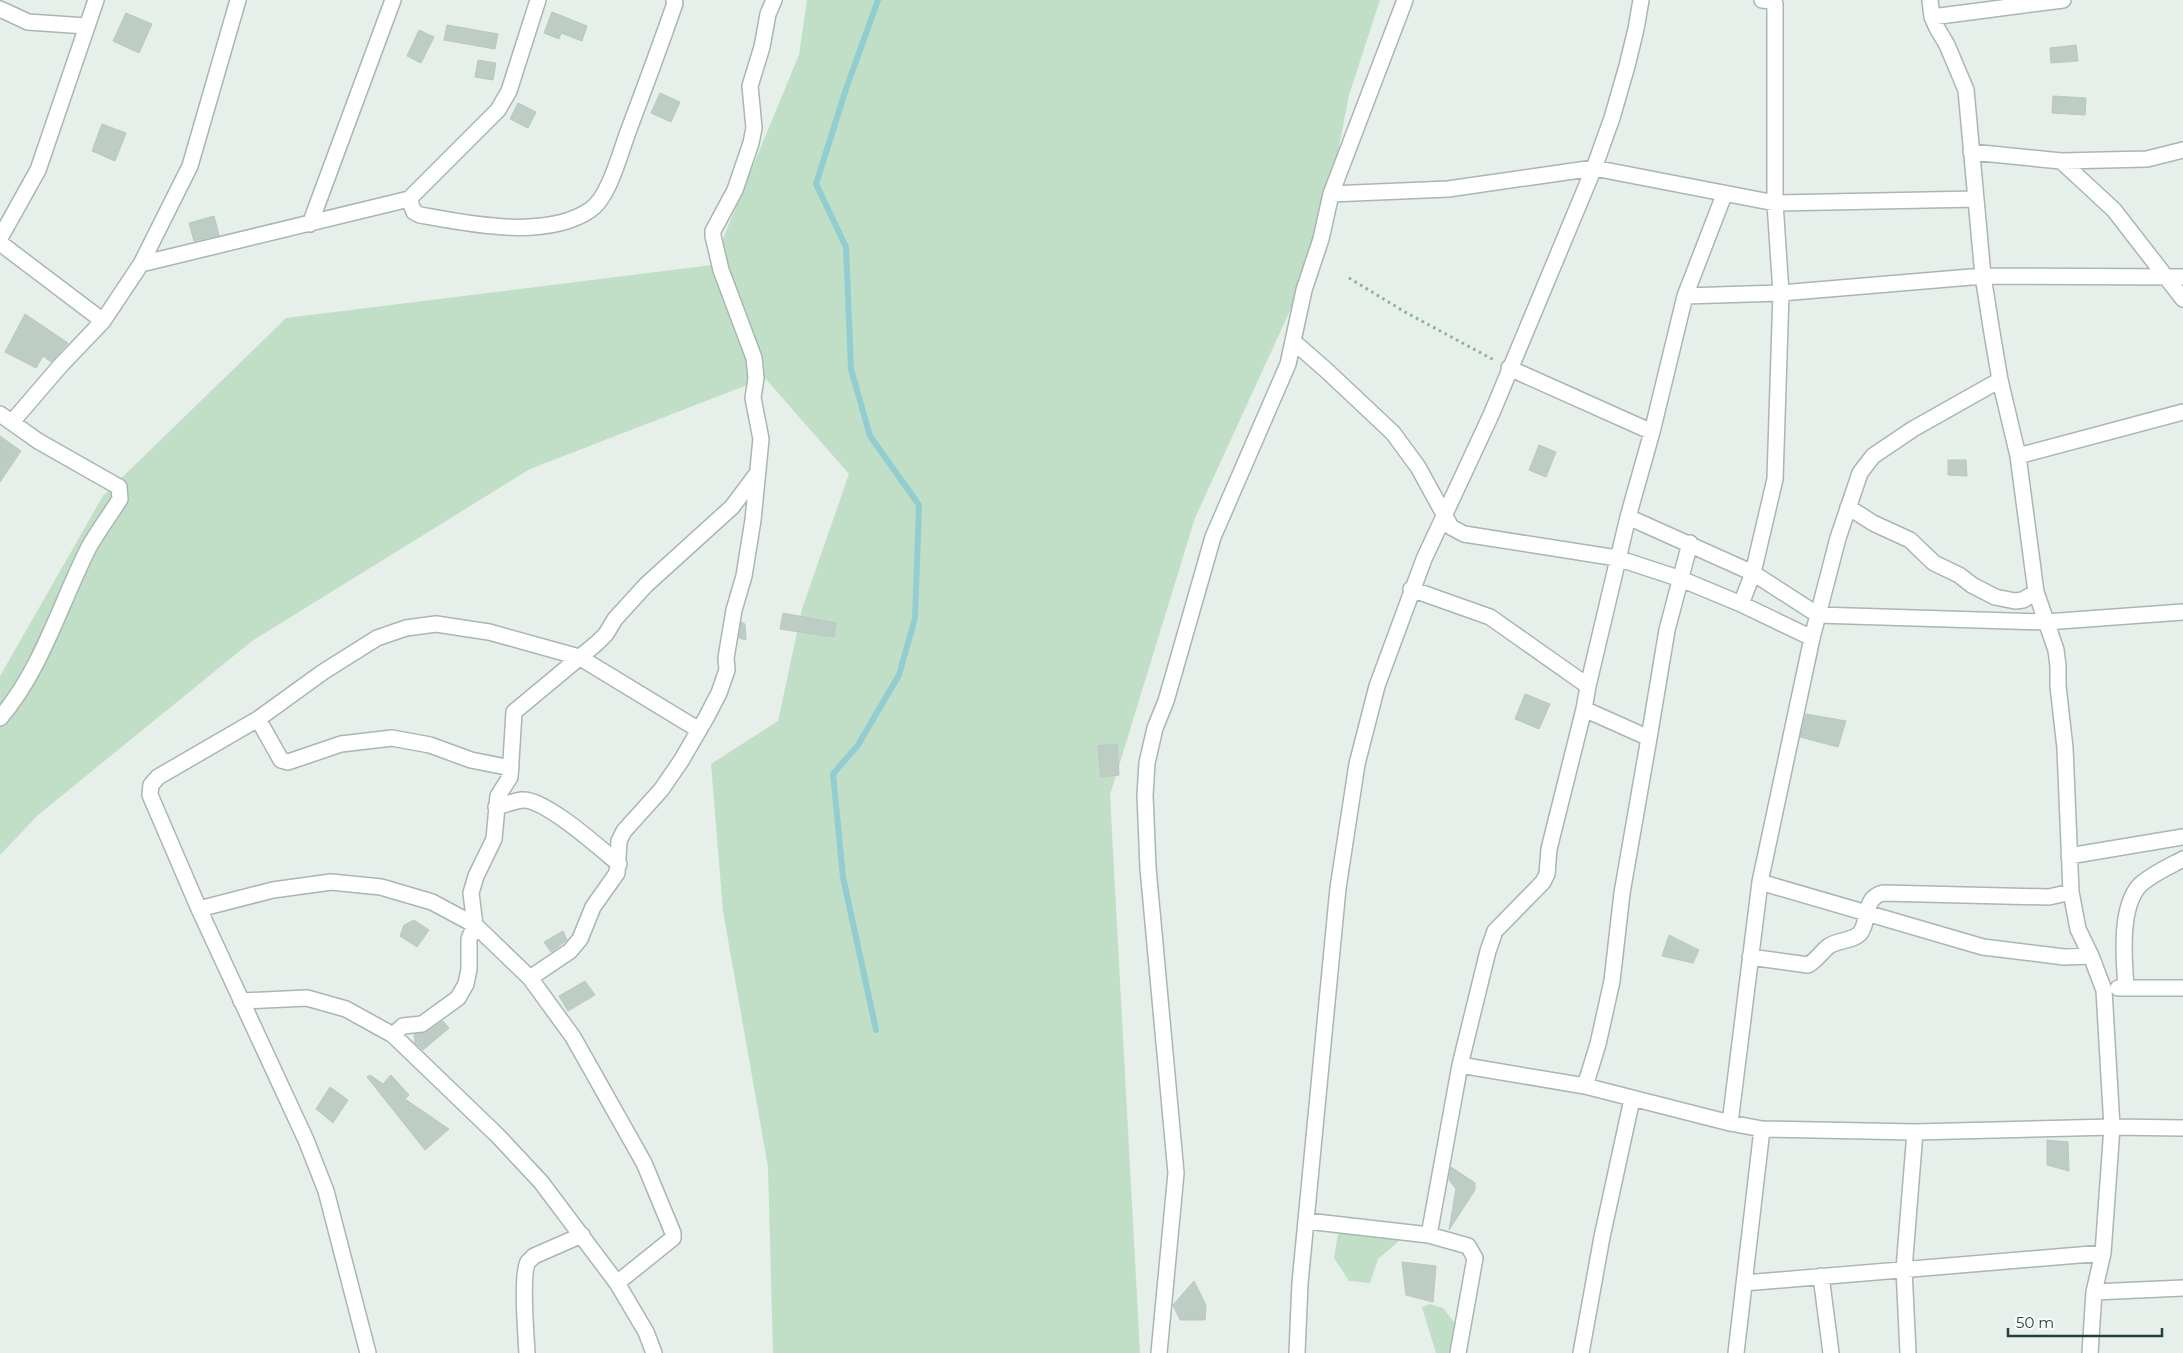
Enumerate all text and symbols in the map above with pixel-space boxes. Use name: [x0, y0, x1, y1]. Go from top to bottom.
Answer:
scale bar: [2008, 1306, 2162, 1338]
text: 50 m: [2016, 1313, 2054, 1332]

